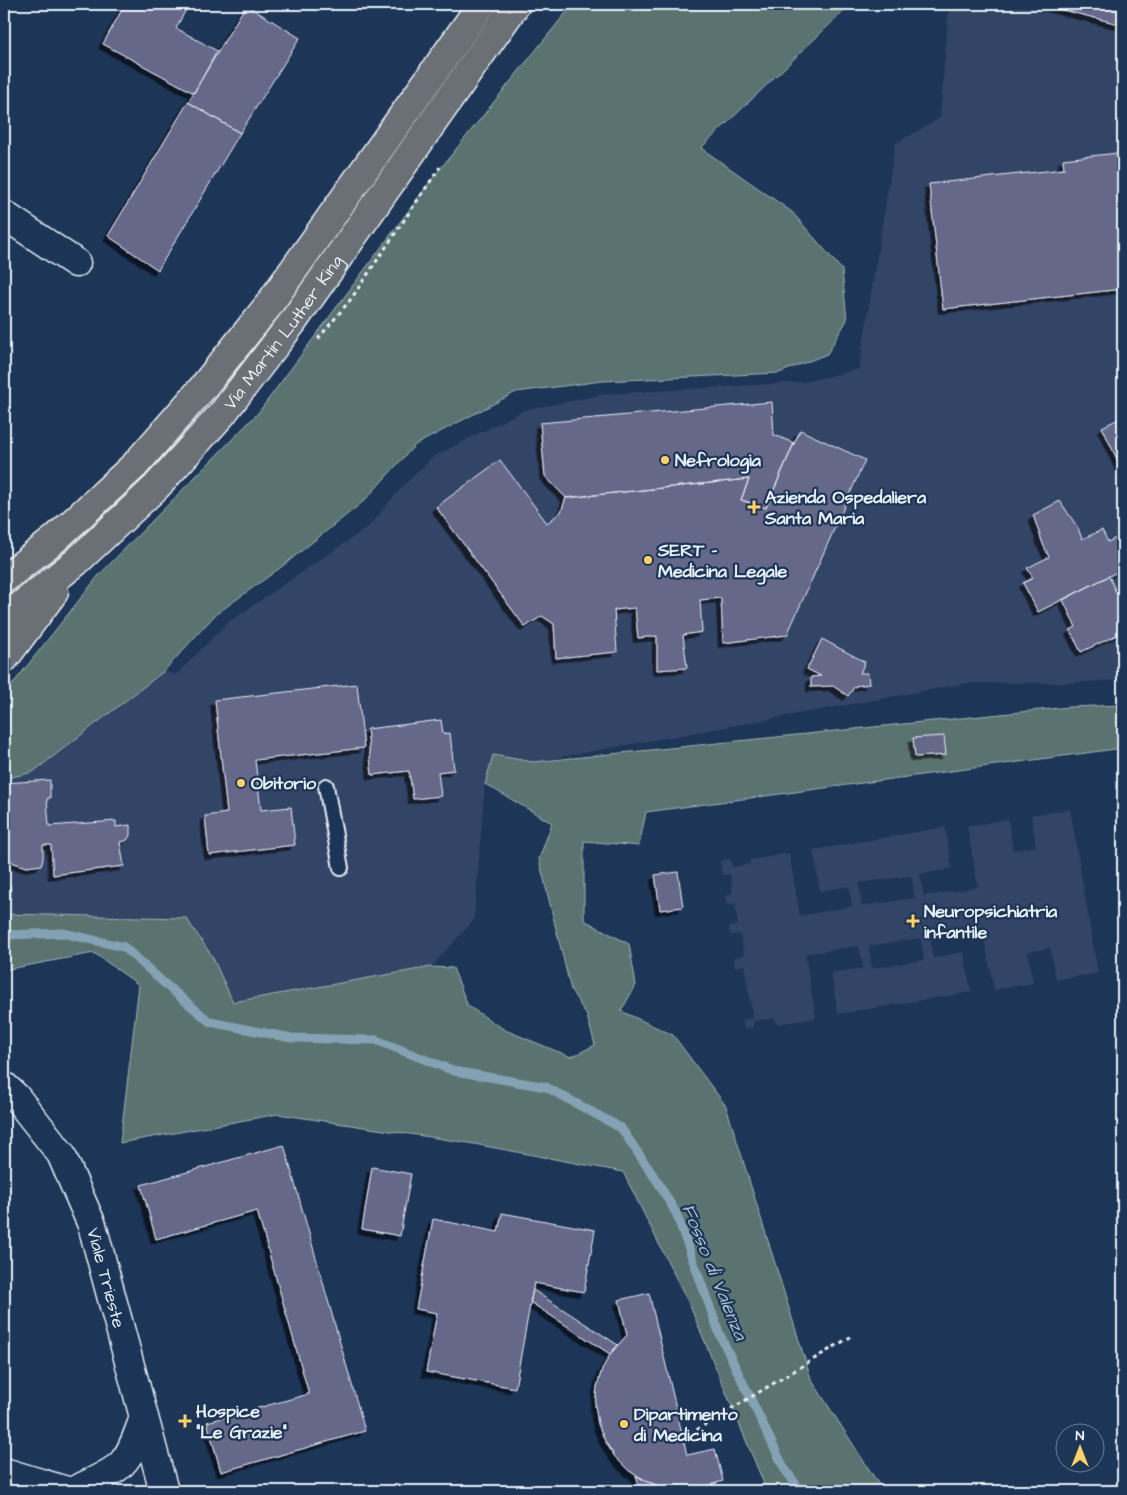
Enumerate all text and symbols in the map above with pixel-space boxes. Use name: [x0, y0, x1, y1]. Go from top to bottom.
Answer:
street label: Via Martin Luther King: [217, 250, 350, 415]
place label: Nefrologia: [675, 448, 762, 474]
marker: Nefrologia: [659, 454, 671, 466]
place label: Azienda Ospedaliera Santa Maria: [764, 485, 927, 531]
marker: Azienda Ospedaliera Santa Maria: [747, 500, 761, 514]
place label: SERT - Medicina Legale: [657, 538, 788, 585]
marker: SERT - Medicina Legale: [642, 554, 654, 566]
place label: Obitorio: [251, 771, 317, 796]
marker: Obitorio: [235, 777, 247, 789]
place label: Neuropsichiatria infantile: [924, 899, 1058, 945]
marker: Neuropsichiatria infantile: [906, 914, 920, 928]
water label: Fosso di Valenza: [674, 1200, 754, 1345]
street label: Viale Trieste: [81, 1225, 132, 1331]
place label: Hospice "Le Grazie": [196, 1399, 288, 1445]
place label: Dipartimento di Medicina: [633, 1402, 739, 1448]
marker: Hospice "Le Grazie": [178, 1414, 192, 1428]
marker: Dipartimento di Medicina: [618, 1418, 630, 1430]
north arrow: [1054, 1422, 1104, 1472]
text: N: [1076, 1426, 1085, 1446]

